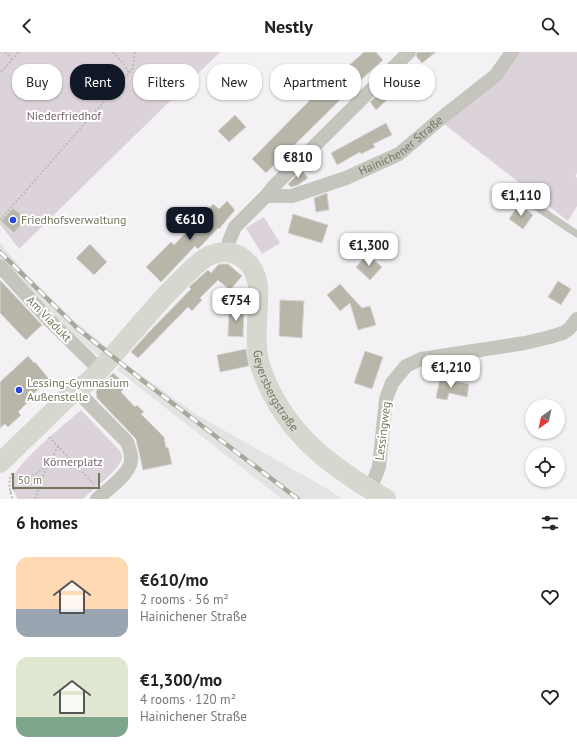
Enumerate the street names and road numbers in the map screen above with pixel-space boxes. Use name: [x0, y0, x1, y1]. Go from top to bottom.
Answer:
street label: Hainichener Straße: [356, 112, 446, 178]
street label: Am Viadukt: [24, 292, 75, 345]
street label: Geyersbergstraße: [250, 349, 302, 434]
street label: Lessingweg: [371, 401, 394, 461]

